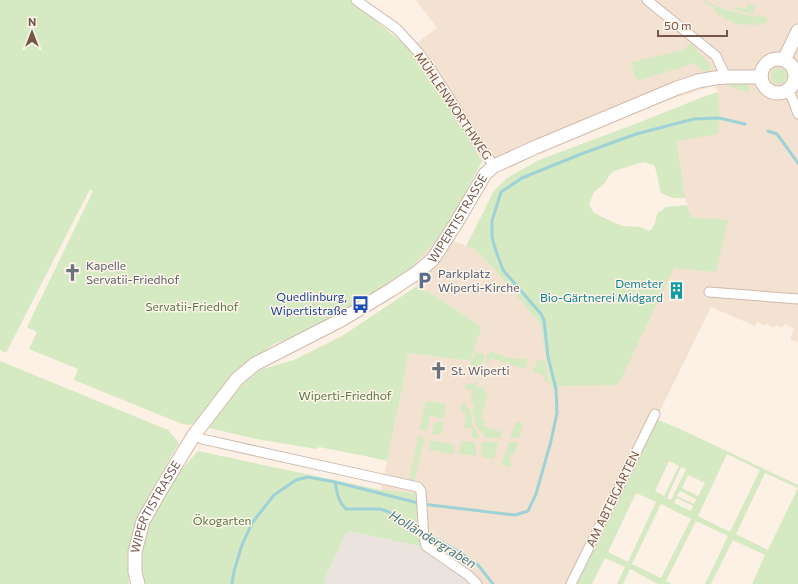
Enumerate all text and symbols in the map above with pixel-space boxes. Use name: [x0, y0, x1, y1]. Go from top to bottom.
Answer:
north arrow: [12, 12, 52, 52]
scale bar: [658, 12, 727, 38]
text: N: [28, 15, 36, 28]
text: 50 m: [664, 18, 692, 32]
street label: MÜHLENWORTHWEG: [413, 49, 495, 162]
street label: WIPERTISTRASSE: [425, 171, 489, 265]
place label: Kapelle Servatii-Friedhof: [86, 258, 179, 286]
church icon: Kapelle Servatii-Friedhof: [63, 263, 83, 283]
place label: Parkplatz Wiperti-Kirche: [438, 266, 519, 294]
parking icon: Parkplatz Wiperti-Kirche: [415, 271, 435, 291]
place label: Demeter Bio-Gärtnerei Midgard: [540, 276, 663, 304]
building icon: Demeter Bio-Gärtnerei Midgard: [666, 281, 686, 301]
place label: Quedlinburg, Wipertistraße: [271, 289, 347, 317]
bus stop icon: Quedlinburg, Wipertistraße: [350, 294, 370, 314]
park label: Servatii-Friedhof: [145, 299, 239, 313]
church icon: St. Wiperti: [428, 361, 448, 381]
place label: St. Wiperti: [451, 363, 510, 377]
park label: Wiperti-Friedhof: [298, 388, 392, 402]
street label: AM ABTEIGARTEN: [583, 448, 641, 549]
street label: WIPERTISTRASSE: [127, 458, 183, 554]
water label: Holländergraben: [387, 507, 479, 571]
park label: Ökogarten: [193, 513, 251, 527]

